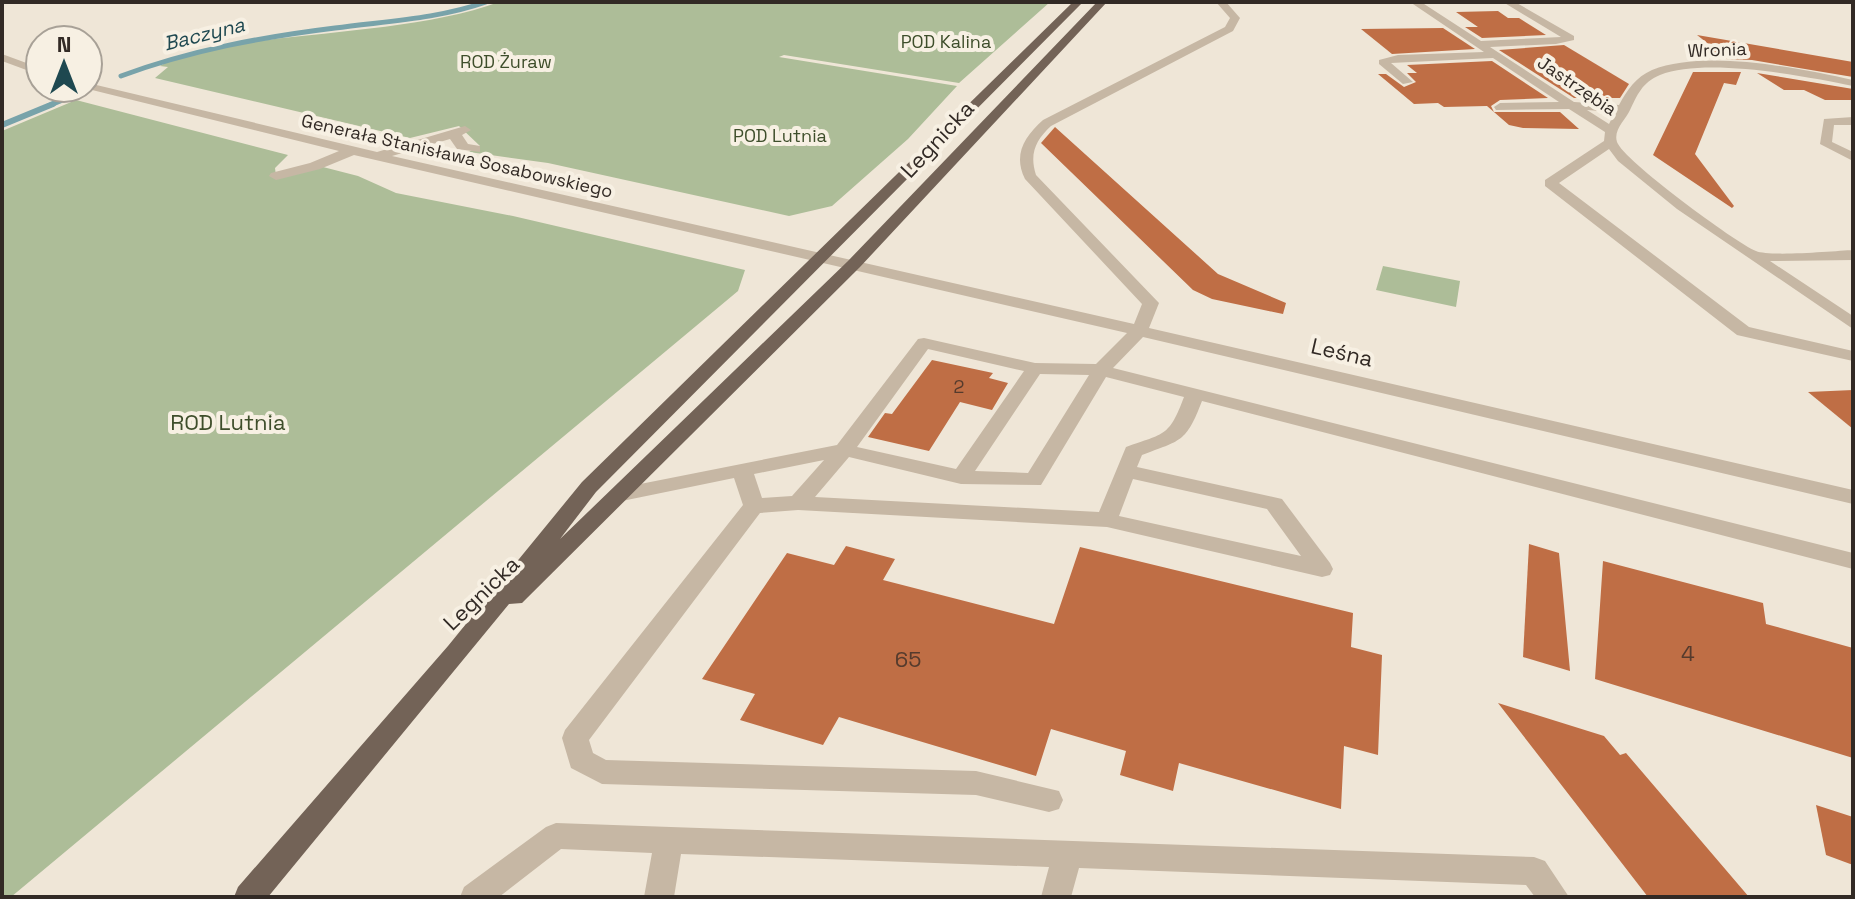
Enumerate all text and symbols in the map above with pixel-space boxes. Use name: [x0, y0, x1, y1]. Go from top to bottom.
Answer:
water label: Baczyna: [161, 11, 248, 57]
north arrow: [24, 24, 104, 104]
text: N: [57, 30, 71, 58]
park label: POD Kalina: [901, 30, 991, 53]
street label: Wronia: [1687, 37, 1747, 62]
park label: ROD Żuraw: [460, 50, 552, 73]
street label: Jastrzębia: [1533, 51, 1621, 121]
street label: Legnicka: [894, 94, 980, 183]
street label: Generała Stanisława Sosabowskiego: [299, 108, 615, 203]
park label: POD Lutnia: [733, 124, 827, 147]
street label: Leśna: [1308, 331, 1376, 373]
house number: 2: [954, 375, 964, 398]
park label: ROD Lutnia: [170, 408, 286, 436]
street label: Legnicka: [437, 550, 525, 636]
house number: 4: [1681, 639, 1695, 667]
house number: 65: [895, 645, 921, 673]

